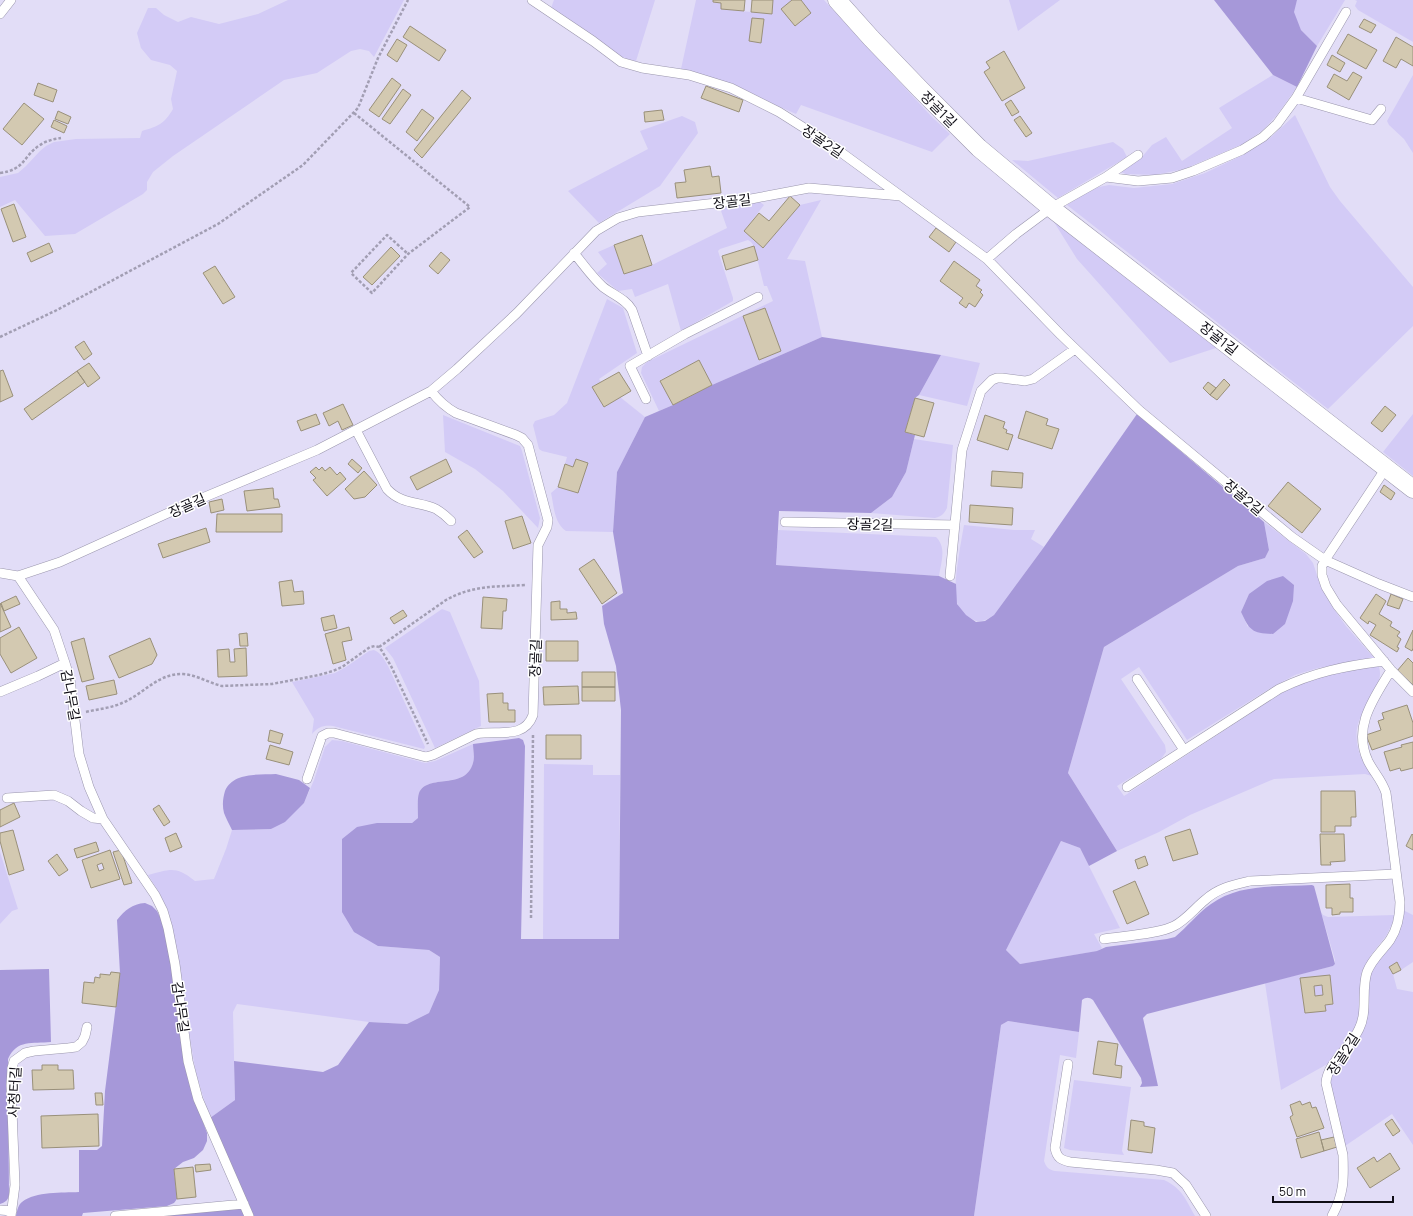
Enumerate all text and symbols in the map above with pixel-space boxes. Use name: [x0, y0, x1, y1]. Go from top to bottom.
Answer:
street label: 장골1길: [917, 87, 961, 131]
street label: 장골2길: [798, 120, 848, 162]
street label: 장골길: [712, 189, 752, 213]
street label: 장골1길: [1196, 317, 1242, 359]
street label: 장골2길: [1220, 475, 1268, 519]
street label: 장골길: [165, 488, 209, 522]
street label: 장골2길: [847, 514, 893, 534]
street label: 장골길: [525, 638, 545, 678]
street label: 감나무길: [57, 668, 85, 722]
street label: 감나무길: [168, 980, 194, 1034]
street label: 장골2길: [1322, 1029, 1364, 1079]
street label: 사청터길: [3, 1066, 25, 1118]
scale bar: [1273, 1178, 1393, 1204]
text: 50 m: [1279, 1183, 1306, 1200]

